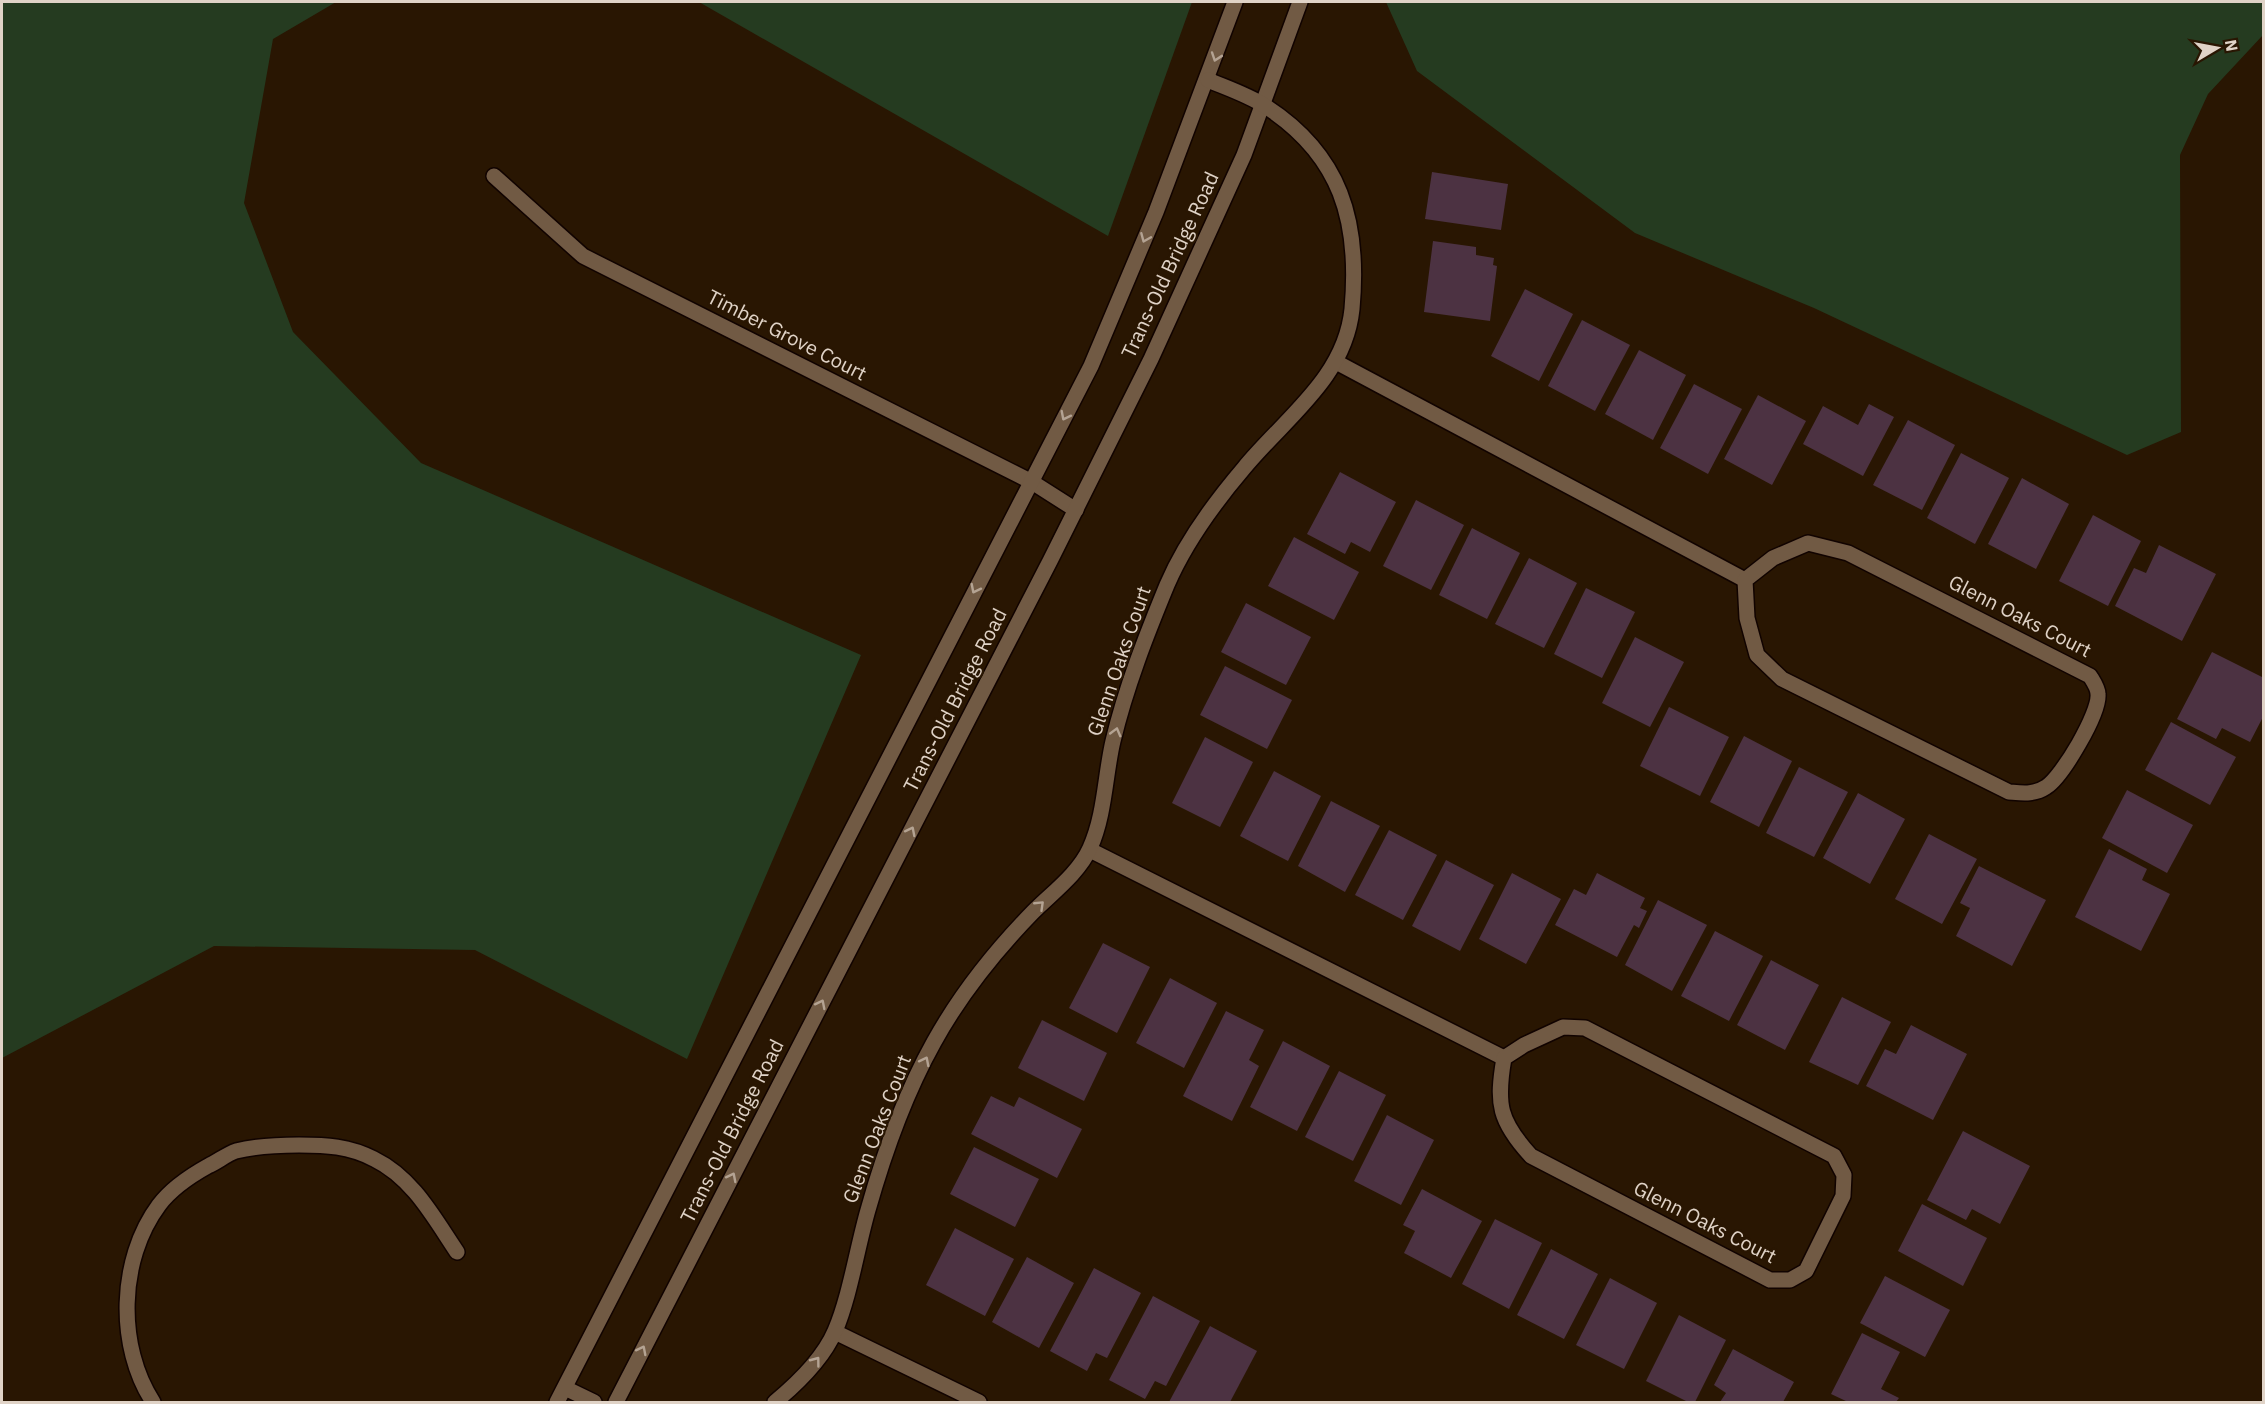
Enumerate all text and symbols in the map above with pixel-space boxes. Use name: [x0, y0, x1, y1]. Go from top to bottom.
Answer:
north arrow: [2187, 18, 2247, 78]
text: N: [2221, 38, 2243, 53]
one-way arrow: [1211, 51, 1224, 62]
street label: Trans-Old Bridge Road: [1114, 167, 1225, 362]
one-way arrow: [1140, 232, 1152, 243]
street label: Timber Grove Court: [703, 283, 872, 386]
one-way arrow: [1061, 410, 1073, 421]
street label: Glenn Oaks Court: [1944, 568, 2096, 663]
one-way arrow: [970, 582, 982, 593]
street label: Glenn Oaks Court: [1080, 582, 1157, 739]
street label: Trans-Old Bridge Road: [897, 603, 1013, 796]
one-way arrow: [1109, 727, 1121, 738]
one-way arrow: [904, 826, 915, 837]
one-way arrow: [1034, 901, 1044, 912]
one-way arrow: [814, 999, 826, 1010]
street label: Trans-Old Bridge Road: [674, 1034, 790, 1227]
street label: Glenn Oaks Court: [836, 1051, 917, 1207]
one-way arrow: [917, 1056, 929, 1067]
one-way arrow: [725, 1173, 736, 1183]
street label: Glenn Oaks Court: [1629, 1174, 1781, 1269]
one-way arrow: [635, 1346, 647, 1357]
one-way arrow: [808, 1356, 819, 1367]

